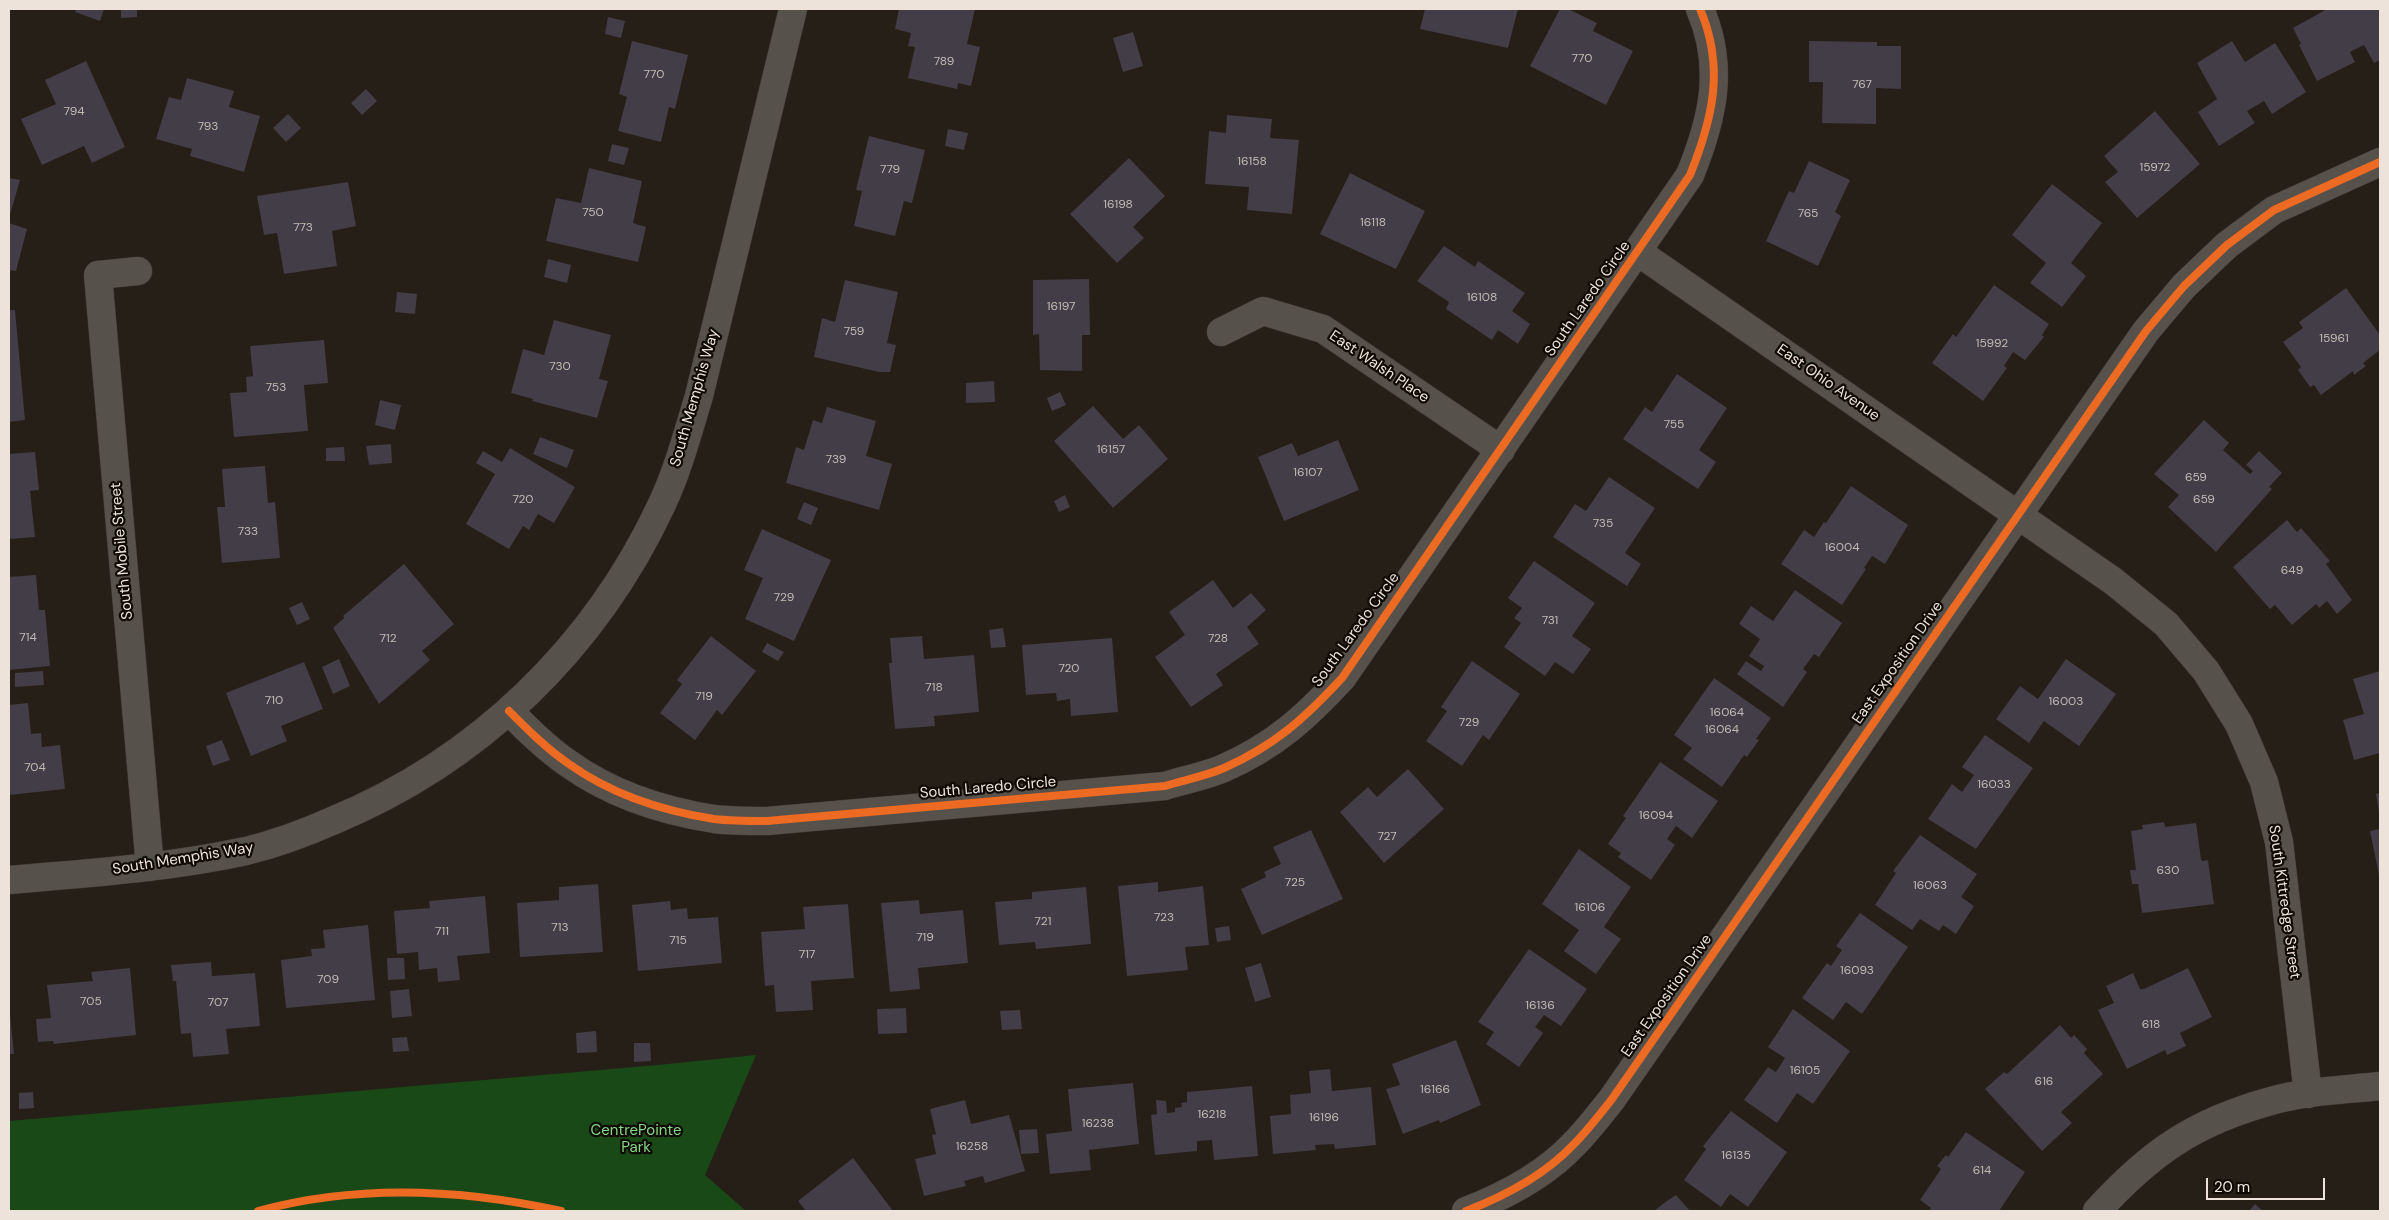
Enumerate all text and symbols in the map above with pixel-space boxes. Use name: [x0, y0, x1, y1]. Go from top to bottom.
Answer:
house number: 770: [1572, 52, 1592, 66]
house number: 789: [934, 55, 954, 69]
house number: 770: [644, 68, 664, 82]
house number: 767: [1852, 78, 1872, 92]
house number: 794: [64, 105, 84, 119]
house number: 793: [198, 120, 218, 134]
house number: 16158: [1237, 155, 1267, 169]
house number: 15972: [2140, 161, 2170, 175]
house number: 779: [880, 163, 900, 177]
house number: 16198: [1103, 198, 1133, 212]
house number: 750: [582, 206, 604, 220]
house number: 765: [1798, 207, 1818, 221]
house number: 16118: [1360, 216, 1386, 230]
house number: 773: [293, 221, 313, 235]
street label: South Laredo Circle: [1541, 238, 1635, 360]
house number: 16108: [1467, 291, 1497, 305]
house number: 16197: [1047, 300, 1075, 314]
house number: 759: [844, 325, 864, 339]
street label: South Memphis Way: [667, 327, 723, 469]
street label: East Walsh Place: [1326, 327, 1432, 407]
house number: 15961: [2319, 332, 2349, 346]
house number: 15992: [1976, 337, 2008, 351]
street label: East Ohio Avenue: [1773, 341, 1883, 425]
house number: 730: [549, 360, 571, 374]
house number: 753: [266, 381, 286, 395]
house number: 755: [1664, 418, 1684, 432]
house number: 16157: [1097, 443, 1125, 457]
house number: 739: [826, 453, 846, 467]
house number: 16107: [1293, 466, 1323, 480]
house number: 659: [2185, 471, 2207, 485]
street label: South Mobile Street: [107, 482, 137, 620]
house number: 720: [512, 493, 534, 507]
house number: 659: [2193, 493, 2215, 507]
house number: 735: [1593, 517, 1613, 531]
house number: 733: [238, 525, 258, 539]
house number: 16004: [1825, 541, 1859, 555]
house number: 649: [2281, 564, 2303, 578]
street label: South Laredo Circle: [1308, 569, 1404, 691]
house number: 729: [774, 591, 794, 605]
street label: East Exposition Drive: [1849, 598, 1947, 728]
house number: 731: [1542, 614, 1558, 628]
house number: 714: [19, 631, 37, 645]
house number: 712: [379, 632, 397, 646]
house number: 728: [1208, 632, 1228, 646]
house number: 720: [1058, 662, 1080, 676]
house number: 718: [925, 681, 943, 695]
house number: 719: [695, 690, 713, 704]
house number: 710: [265, 694, 283, 708]
house number: 16003: [2049, 695, 2083, 709]
house number: 16064: [1710, 706, 1744, 720]
house number: 729: [1459, 716, 1479, 730]
house number: 16064: [1705, 723, 1739, 737]
house number: 704: [24, 761, 46, 775]
street label: South Laredo Circle: [919, 773, 1057, 803]
house number: 16033: [1977, 778, 2011, 792]
house number: 16094: [1639, 809, 1673, 823]
street label: South Kittredge Street: [2264, 824, 2304, 980]
house number: 727: [1377, 830, 1397, 844]
street label: South Memphis Way: [111, 839, 255, 879]
house number: 630: [2157, 864, 2179, 878]
house number: 725: [1285, 876, 1305, 890]
house number: 16063: [1913, 879, 1947, 893]
house number: 16106: [1575, 901, 1605, 915]
house number: 723: [1154, 911, 1174, 925]
house number: 721: [1035, 915, 1051, 929]
house number: 713: [551, 921, 569, 935]
house number: 711: [435, 925, 449, 939]
house number: 719: [916, 931, 934, 945]
street label: East Exposition Drive: [1618, 931, 1716, 1061]
house number: 715: [669, 934, 687, 948]
house number: 717: [799, 948, 815, 962]
house number: 16093: [1840, 964, 1874, 978]
house number: 709: [317, 973, 339, 987]
house number: 705: [80, 995, 102, 1009]
house number: 707: [208, 996, 228, 1010]
house number: 16136: [1525, 999, 1555, 1013]
house number: 618: [2142, 1018, 2160, 1032]
house number: 16105: [1790, 1064, 1820, 1078]
house number: 616: [2035, 1075, 2053, 1089]
house number: 16166: [1420, 1083, 1450, 1097]
house number: 16218: [1198, 1108, 1226, 1122]
house number: 16196: [1309, 1111, 1339, 1125]
house number: 16238: [1082, 1117, 1114, 1131]
park label: CentrePointe Park: [590, 1122, 682, 1157]
house number: 16258: [956, 1140, 988, 1154]
house number: 16135: [1721, 1149, 1751, 1163]
house number: 614: [1973, 1164, 1991, 1178]
scale bar: [2209, 1168, 2328, 1200]
text: 20 m: [2214, 1177, 2250, 1197]

